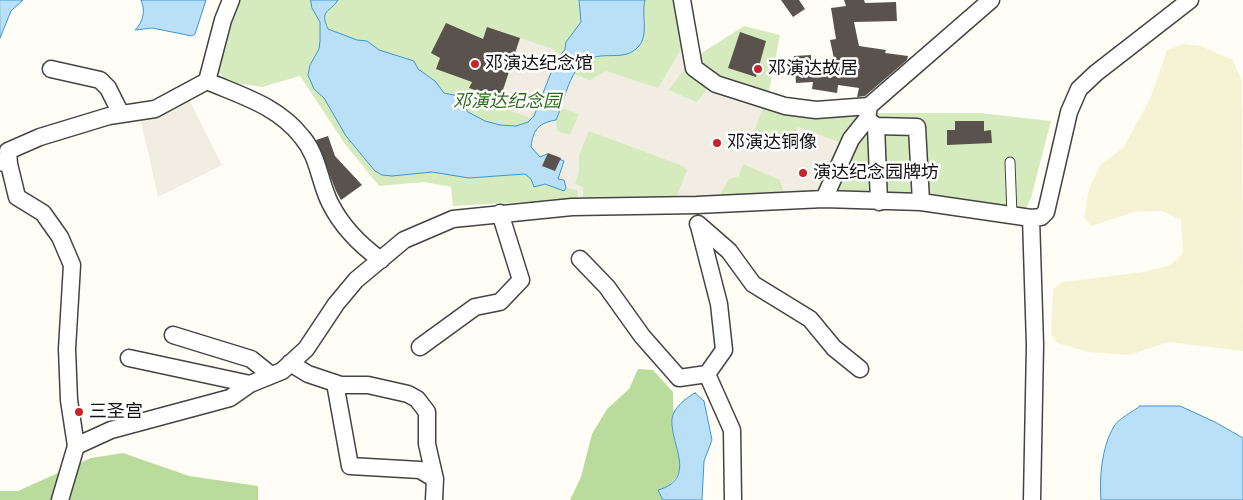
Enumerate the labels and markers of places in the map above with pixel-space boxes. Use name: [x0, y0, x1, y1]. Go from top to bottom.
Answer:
place label: 邓演达纪念馆: [485, 53, 593, 75]
marker: 邓演达纪念馆: [469, 58, 481, 70]
place label: 邓演达故居: [768, 58, 858, 80]
marker: 邓演达故居: [752, 63, 764, 75]
place label: 邓演达铜像: [727, 132, 817, 154]
marker: 邓演达铜像: [711, 137, 723, 149]
place label: 演达纪念园牌坊: [813, 162, 939, 184]
marker: 演达纪念园牌坊: [797, 167, 809, 179]
place label: 三圣宫: [89, 401, 143, 423]
marker: 三圣宫: [73, 406, 85, 418]

